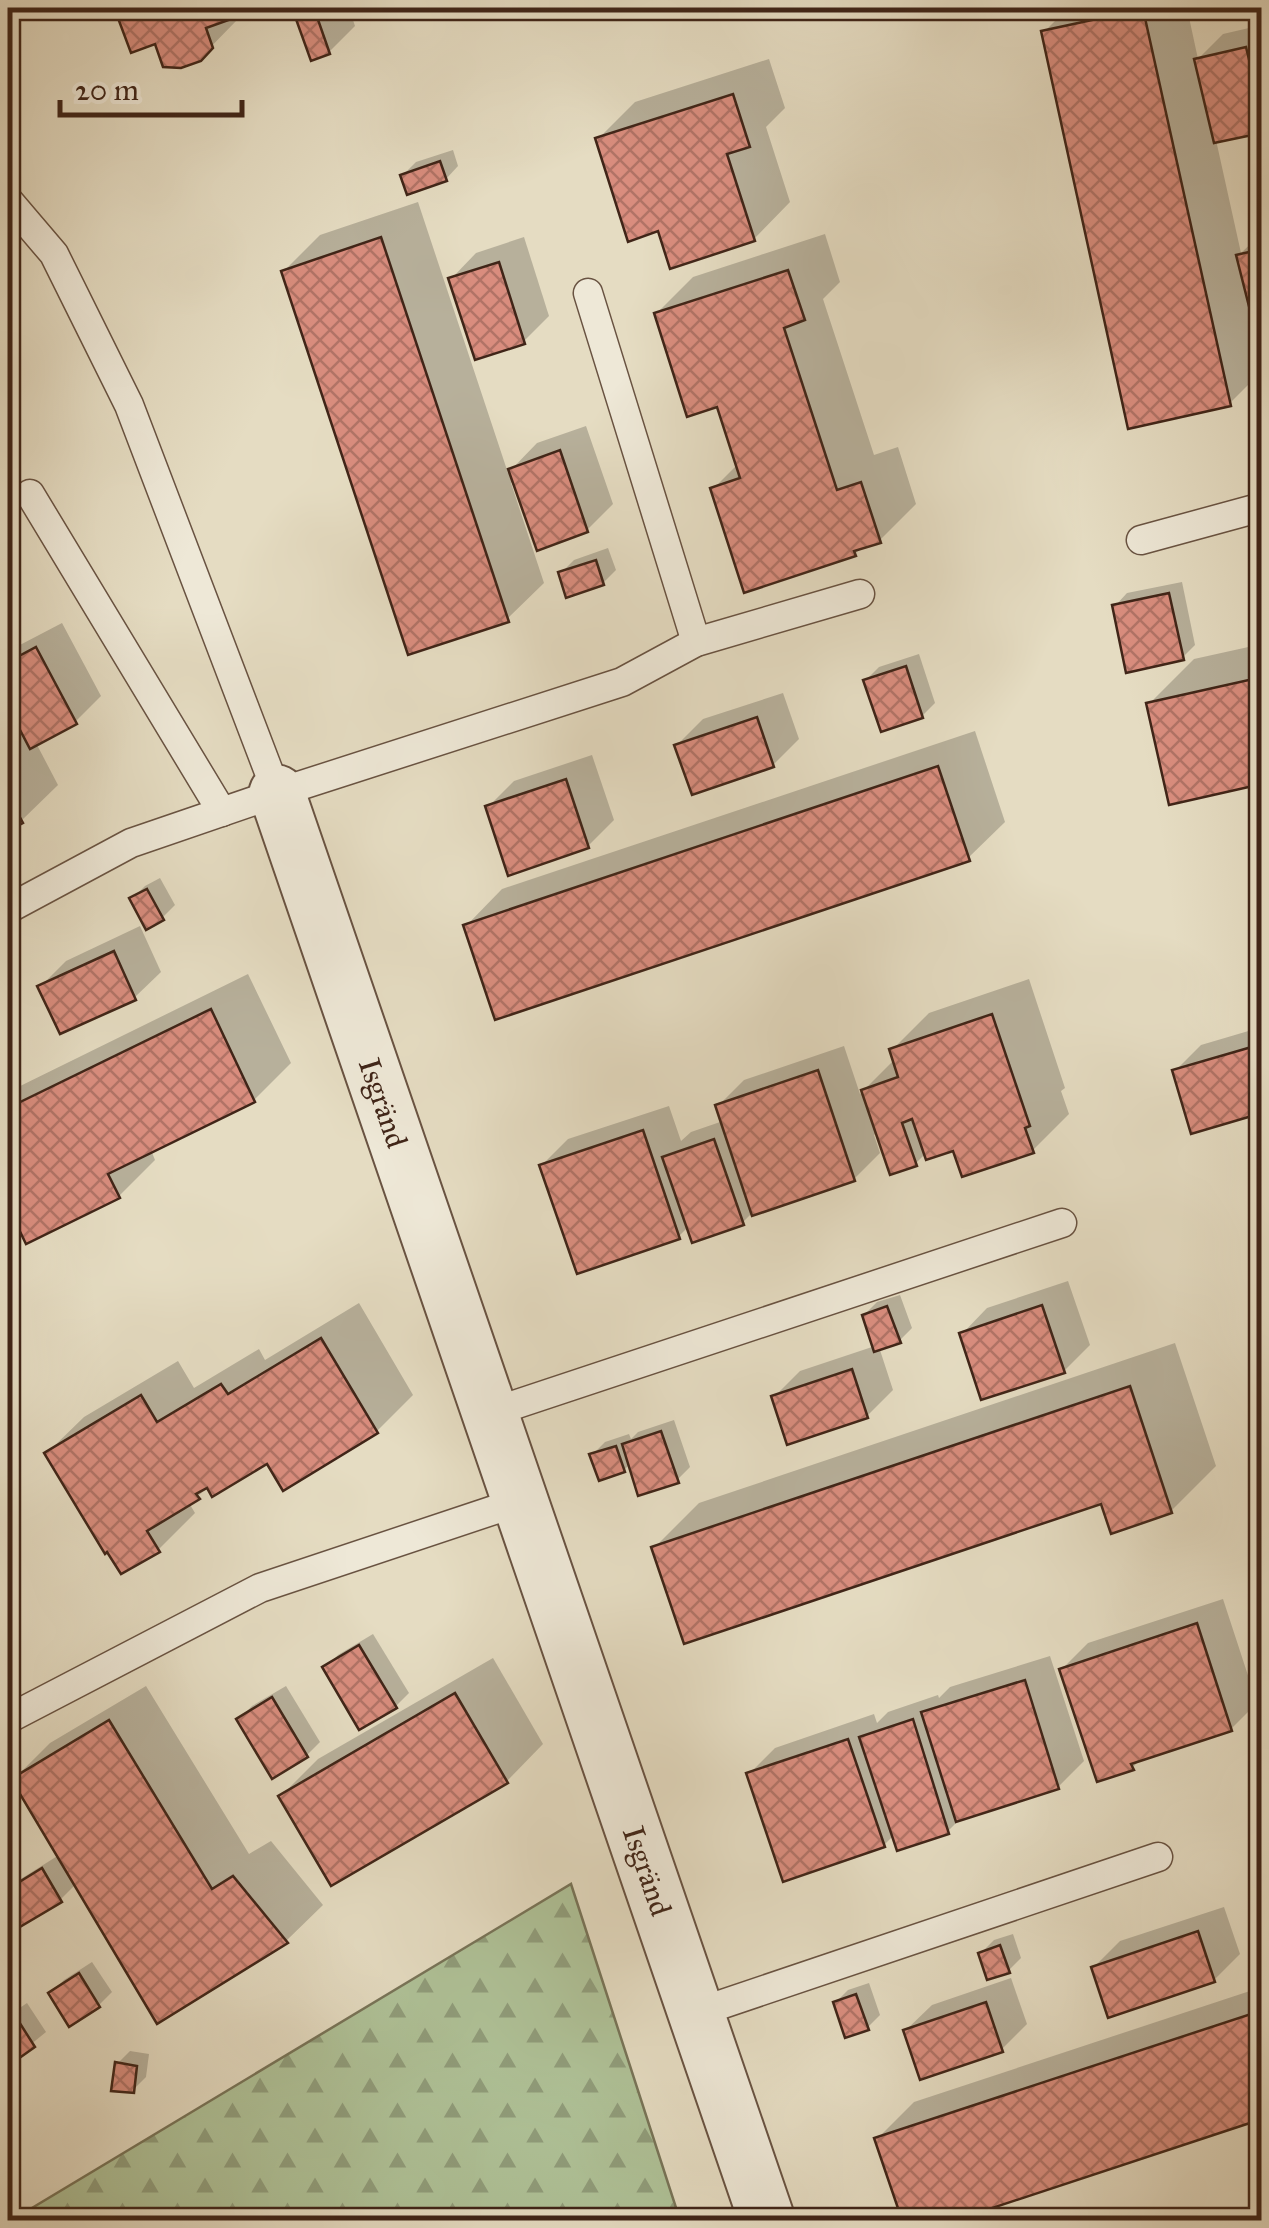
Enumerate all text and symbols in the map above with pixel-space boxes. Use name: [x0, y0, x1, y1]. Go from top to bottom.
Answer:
scale bar: [60, 55, 242, 117]
text: 20 m: [75, 72, 139, 108]
street label: Isgränd: [351, 1053, 415, 1153]
street label: Isgränd: [615, 1821, 679, 1921]

